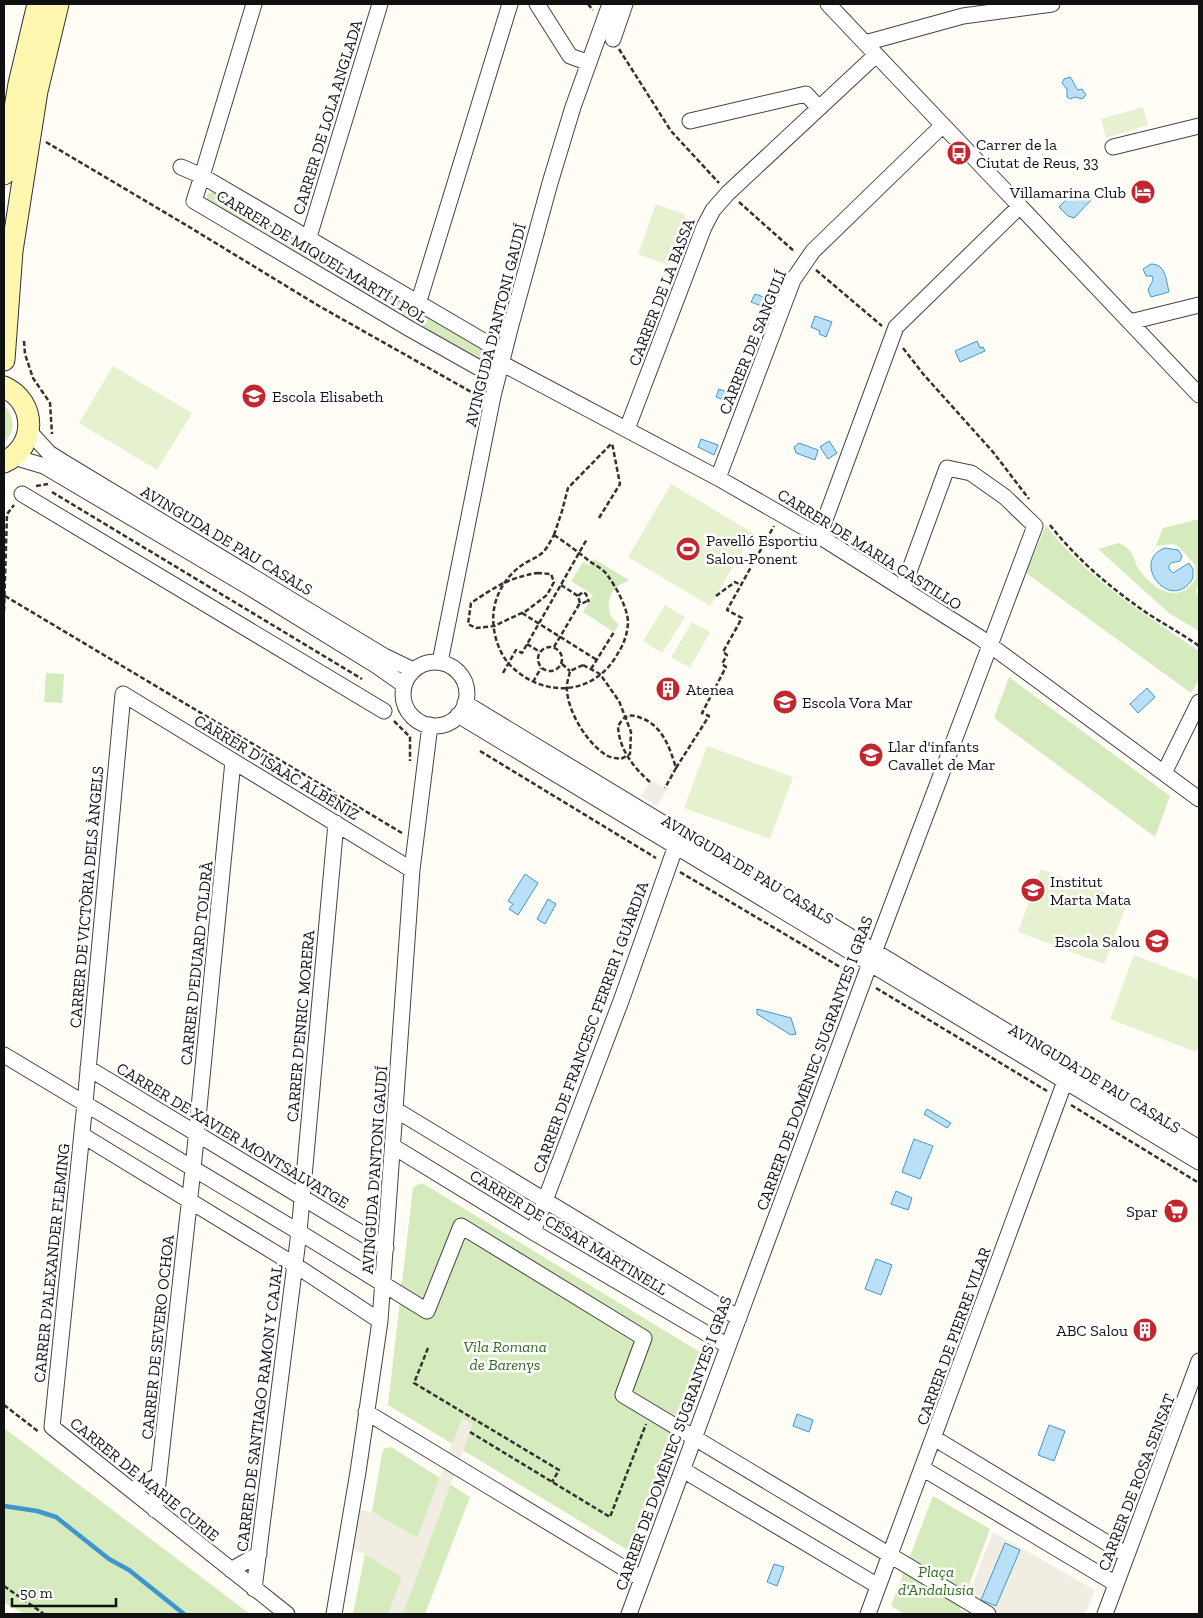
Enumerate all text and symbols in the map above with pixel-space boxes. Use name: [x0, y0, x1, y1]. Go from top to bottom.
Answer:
street label: CARRER DE LOLA ANGLADA: [289, 17, 366, 217]
place label: Carrer de la Ciutat de Reus, 33: [976, 135, 1099, 172]
bus stop icon: Carrer de la Ciutat de Reus, 33: [946, 140, 972, 166]
hotel icon: Villamarina Club: [1130, 179, 1156, 205]
place label: Villamarina Club: [1009, 183, 1126, 202]
street label: CARRER DE MIQUEL MARTÍ I POL: [213, 186, 431, 327]
street label: CARRER DE LA BASSA: [625, 215, 699, 369]
street label: AVINGUDA D'ANTONI GAUDÍ: [461, 221, 530, 429]
street label: CARRER DE SANGULÍ: [715, 267, 790, 417]
school or university icon: Escola Elisabeth: [241, 383, 267, 409]
place label: Escola Elisabeth: [272, 387, 384, 406]
street label: AVINGUDA DE PAU CASALS: [137, 482, 316, 599]
street label: CARRER DE MARIA CASTILLO: [774, 485, 966, 614]
place label: Pavelló Esportiu Salou-Ponent: [706, 531, 818, 568]
sports icon: Pavelló Esportiu Salou-Ponent: [675, 536, 701, 562]
building icon: Atenea: [655, 676, 681, 702]
place label: Atenea: [686, 680, 734, 699]
school or university icon: Escola Vora Mar: [772, 689, 798, 715]
place label: Escola Vora Mar: [802, 693, 913, 712]
street label: CARRER D'ISAAC ALBÉNIZ: [191, 711, 363, 824]
place label: Llar d'infants Cavallet de Mar: [888, 737, 996, 774]
school or university icon: Llar d'infants Cavallet de Mar: [858, 742, 884, 768]
street label: CARRER DE VICTÒRIA DELS ÀNGELS: [66, 765, 107, 1029]
street label: AVINGUDA DE PAU CASALS: [658, 811, 837, 928]
street label: CARRER D'EDUARD TOLDRÀ: [176, 859, 217, 1066]
place label: Institut Marta Mata: [1050, 872, 1131, 909]
school or university icon: Institut Marta Mata: [1020, 877, 1046, 903]
street label: CARRER DE FRANCESC FERRER I GUÀRDIA: [529, 878, 652, 1176]
street label: CARRER DE DOMÈNEC SUGRANYES I GRAS: [752, 913, 877, 1213]
school or university icon: Escola Salou: [1144, 928, 1170, 954]
street label: CARRER D'ENRIC MORERA: [283, 929, 318, 1123]
place label: Escola Salou: [1055, 932, 1140, 951]
street label: AVINGUDA DE PAU CASALS: [1005, 1020, 1184, 1137]
street label: CARRER DE XAVIER MONTSALVATGE: [113, 1058, 352, 1212]
street label: AVINGUDA D'ANTONI GAUDÍ: [358, 1065, 391, 1275]
street label: CARRER D'ALEXANDER FLEMING: [29, 1142, 74, 1384]
street label: CARRER DE CÉSAR MARTINELL: [466, 1166, 671, 1299]
supermarket icon: Spar: [1163, 1198, 1189, 1224]
place label: Spar: [1126, 1202, 1158, 1221]
street label: CARRER DE SEVERO OCHOA: [137, 1233, 178, 1440]
street label: CARRER DE PIERRE VILAR: [912, 1245, 995, 1428]
street label: CARRER DE SANTIAGO RAMON Y CAJAL: [232, 1263, 287, 1553]
street label: CARRER DE DOMÈNEC SUGRANYES I GRAS: [611, 1293, 736, 1593]
building icon: ABC Salou: [1132, 1317, 1158, 1343]
place label: ABC Salou: [1056, 1321, 1128, 1340]
park label: Vila Romana de Barenys: [463, 1337, 547, 1374]
street label: CARRER DE ROSA SENSAT: [1094, 1391, 1179, 1573]
street label: CARRER DE MARIE CURIE: [66, 1413, 223, 1545]
park label: Plaça d'Andalusia: [898, 1562, 974, 1599]
scale bar: [12, 1576, 116, 1608]
text: 50 m: [20, 1584, 53, 1602]

